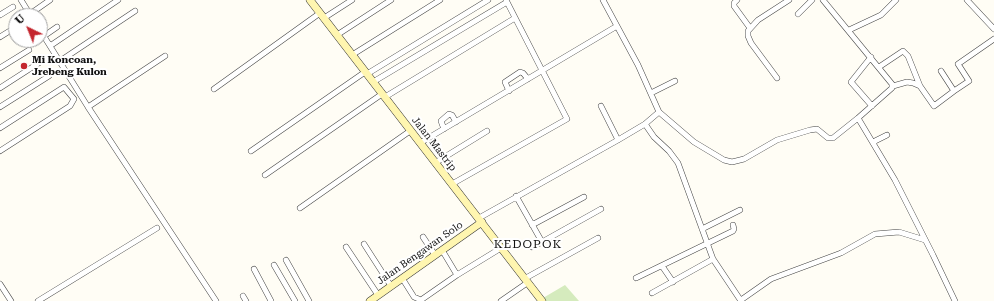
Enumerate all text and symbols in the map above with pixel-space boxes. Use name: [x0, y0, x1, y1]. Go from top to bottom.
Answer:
north arrow: [8, 8, 48, 48]
text: U: [13, 12, 28, 27]
place label: Mi Koncoan, Jrebeng Kulon: [32, 54, 107, 78]
marker: Mi Koncoan, Jrebeng Kulon: [19, 61, 29, 71]
street label: Jalan Mastrip: [409, 115, 459, 173]
street label: Jalan Bengawan Solo: [375, 219, 465, 287]
district label: KEDOPOK: [494, 237, 562, 251]

